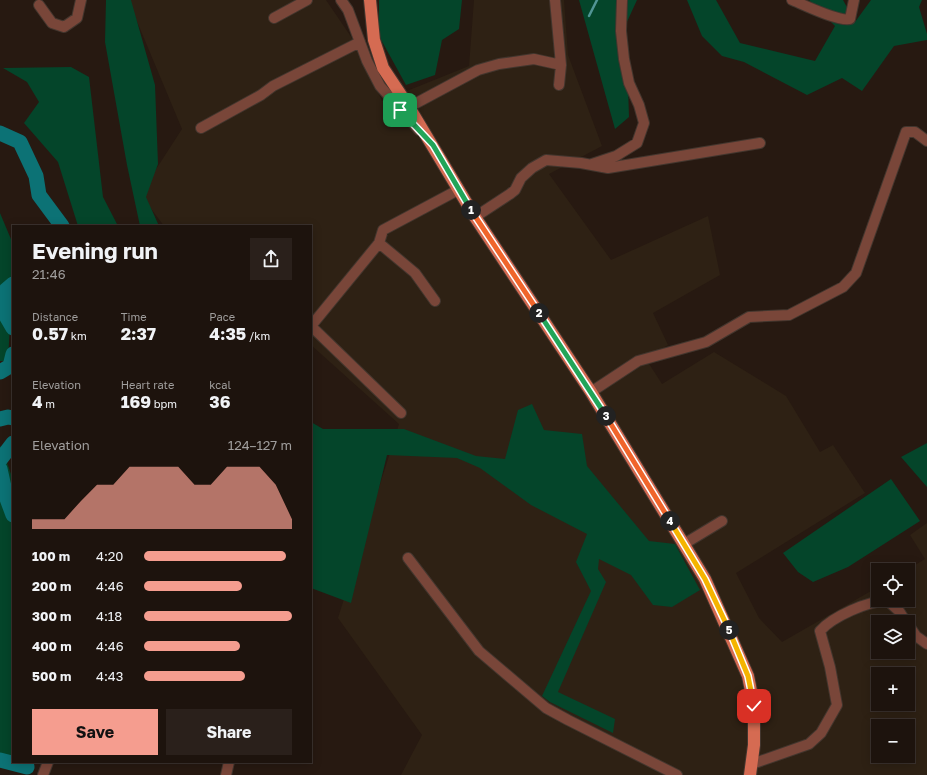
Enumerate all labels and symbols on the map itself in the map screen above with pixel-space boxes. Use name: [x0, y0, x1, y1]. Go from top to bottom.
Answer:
pin: [383, 93, 417, 127]
pin: 1: [461, 200, 481, 220]
pin: 2: [529, 303, 549, 323]
pin: 3: [596, 406, 616, 426]
pin: 4: [660, 511, 680, 531]
pin: 5: [719, 620, 739, 640]
pin: [737, 689, 771, 723]

